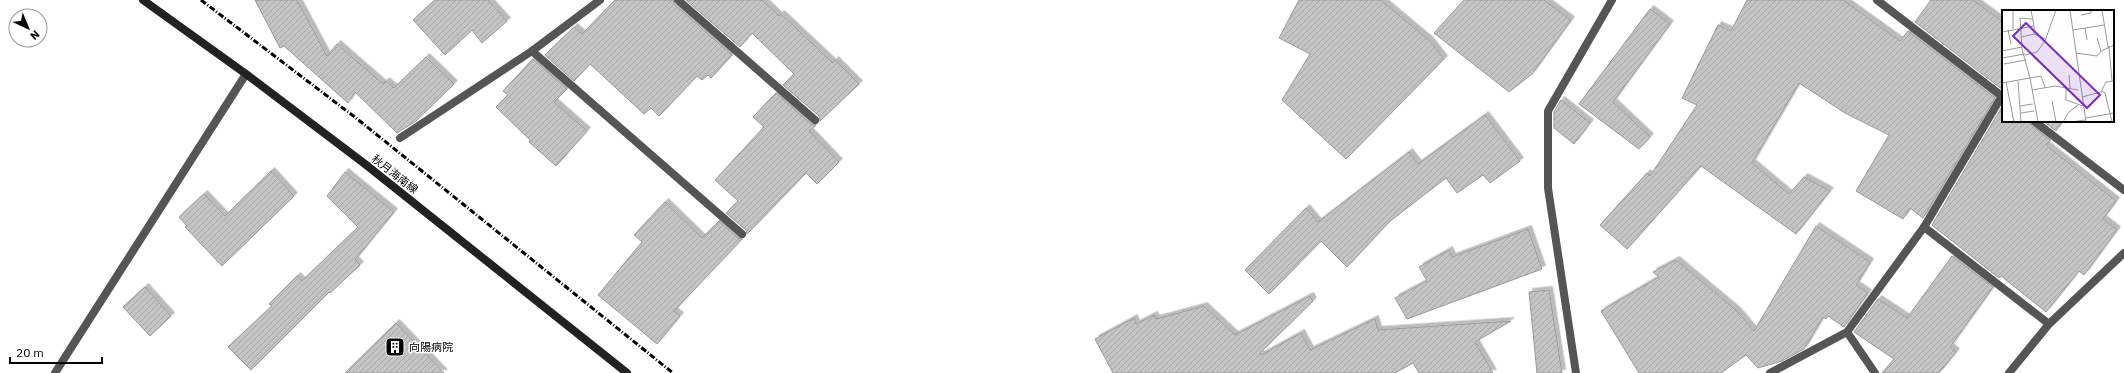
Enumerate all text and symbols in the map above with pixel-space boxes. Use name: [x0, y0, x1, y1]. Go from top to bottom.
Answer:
north arrow: [8, 8, 48, 48]
inset map: [2002, 10, 2114, 122]
text: N: [27, 27, 43, 43]
street label: 秋月海南線: [369, 152, 421, 196]
building icon: 向陽病院: [384, 336, 406, 358]
scale bar: [10, 339, 102, 365]
place label: 向陽病院: [409, 340, 453, 354]
text: 20 m: [16, 345, 44, 360]

